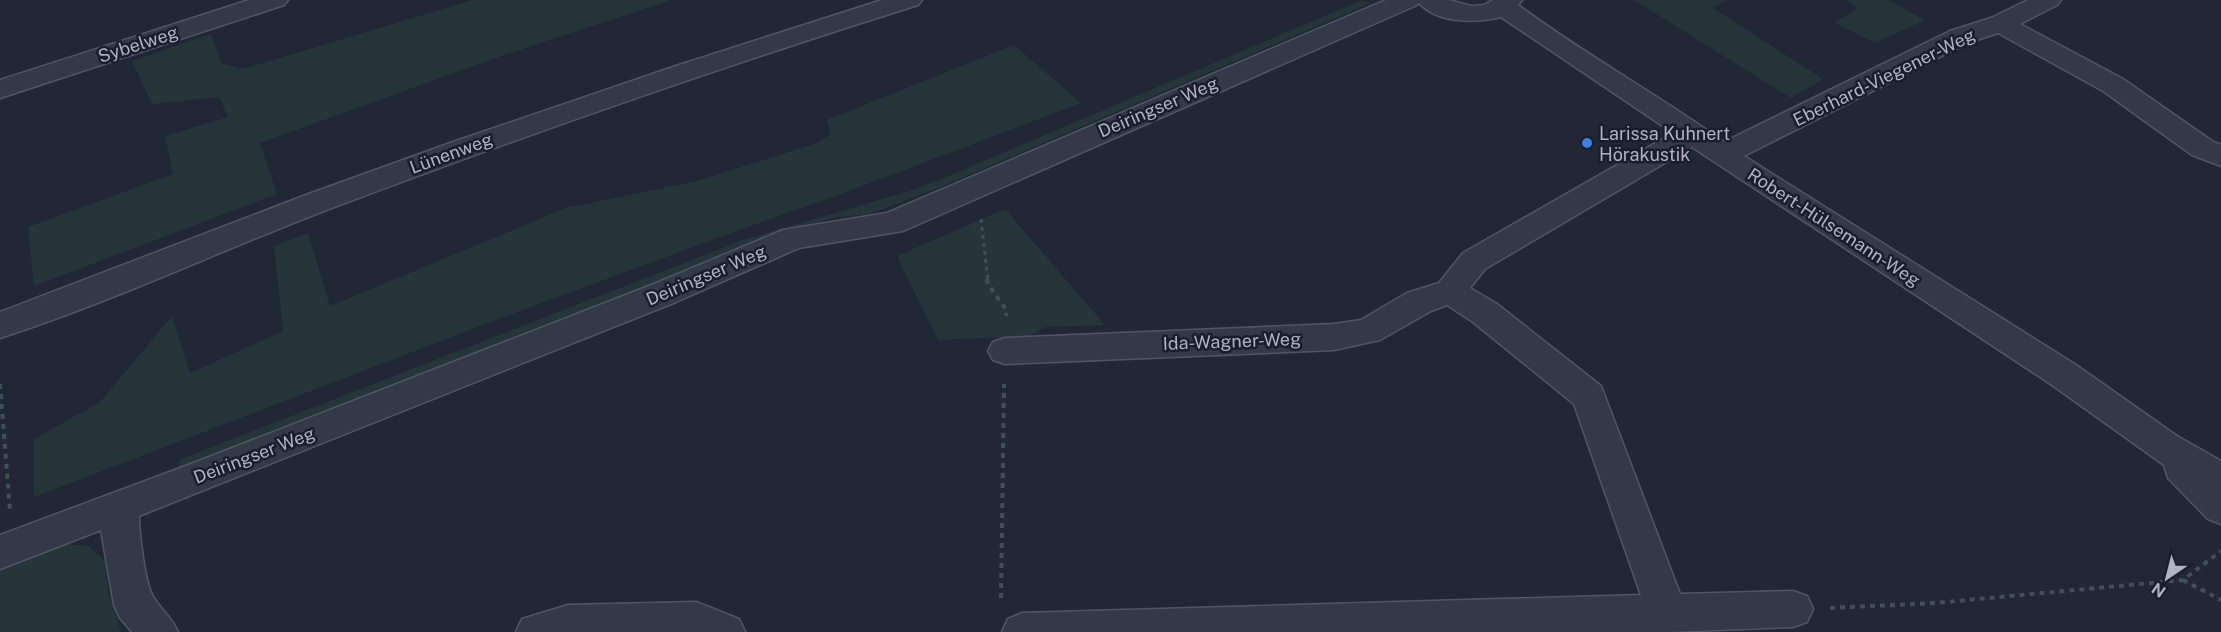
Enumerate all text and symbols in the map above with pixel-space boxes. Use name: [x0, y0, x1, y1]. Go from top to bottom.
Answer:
street label: Sybelweg: [95, 21, 181, 67]
street label: Eberhard-Viegener-Weg: [1790, 24, 1978, 130]
street label: Deiringser Weg: [1095, 72, 1221, 142]
place label: Larissa Kuhnert Hörakustik: [1599, 123, 1730, 165]
street label: Lünenweg: [407, 128, 495, 178]
marker: Larissa Kuhnert Hörakustik: [1580, 136, 1594, 150]
street label: Robert-Hülsemann-Weg: [1744, 163, 1924, 291]
street label: Deiringser Weg: [643, 240, 769, 310]
street label: Ida-Wagner-Weg: [1162, 328, 1302, 354]
street label: Deiringser Weg: [190, 422, 318, 488]
north arrow: [2137, 548, 2197, 608]
text: N: [2148, 579, 2169, 601]

